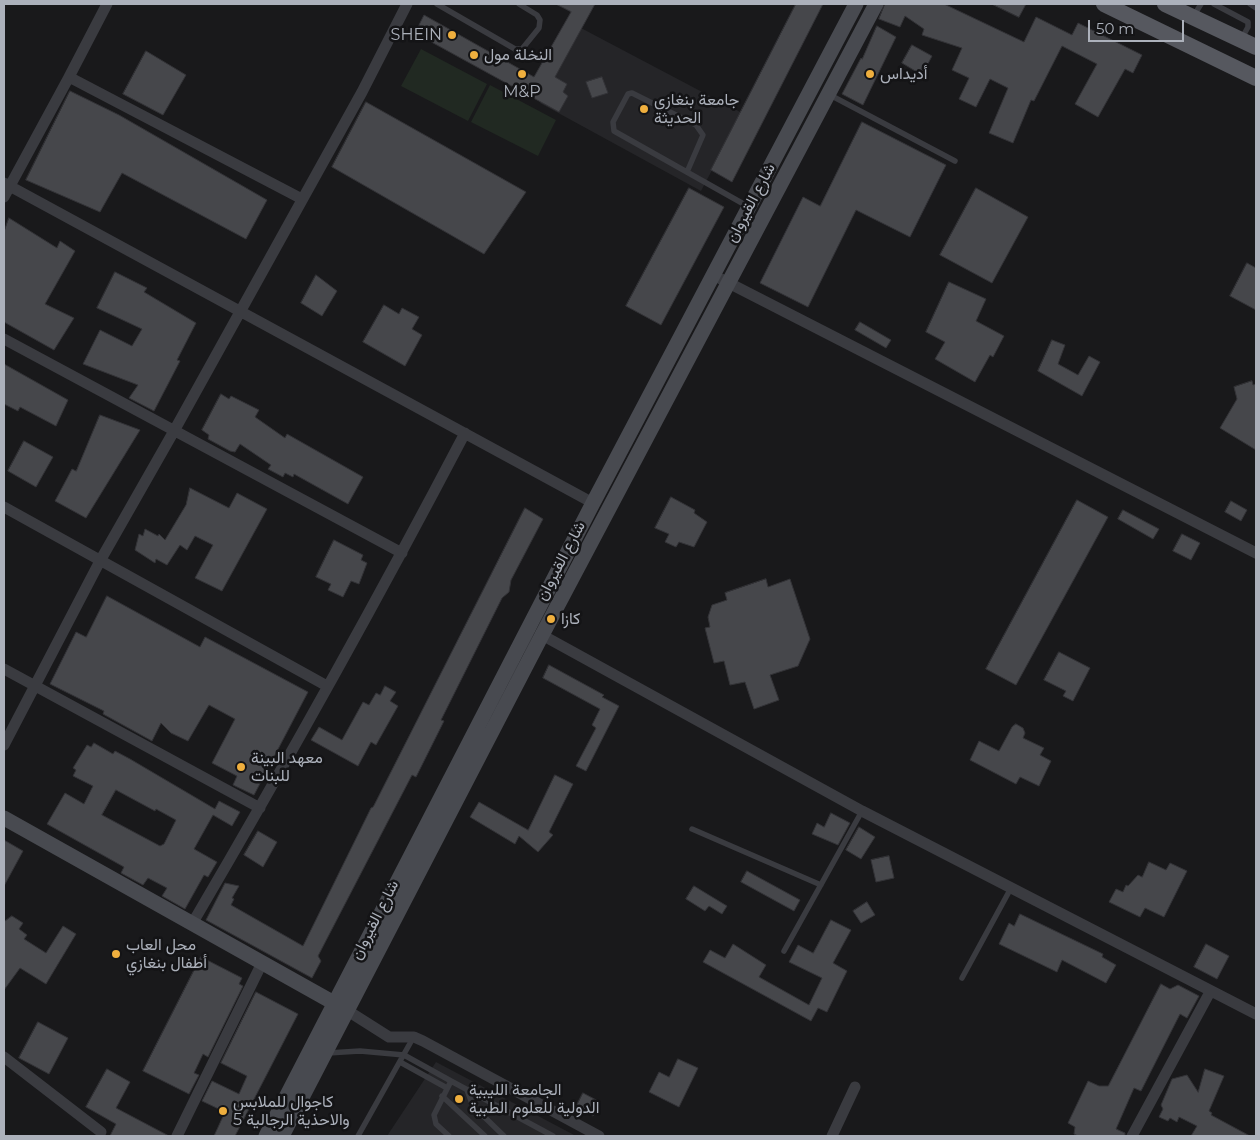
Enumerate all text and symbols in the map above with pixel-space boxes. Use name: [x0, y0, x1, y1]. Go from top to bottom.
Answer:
scale bar: [1090, 10, 1186, 42]
text: 50 m: [1096, 19, 1134, 38]
place label: SHEIN: [391, 25, 442, 45]
marker: SHEIN: [446, 29, 458, 41]
place label: النخلة مول: [484, 45, 552, 65]
marker: النخلة مول: [468, 49, 480, 61]
place label: أديداس: [880, 64, 927, 84]
marker: M&P: [516, 68, 528, 80]
marker: أديداس: [864, 68, 876, 80]
place label: M&P: [503, 82, 541, 102]
place label: جامعة بنغازي الحديثة: [654, 90, 739, 128]
marker: جامعة بنغازي الحديثة: [638, 103, 650, 115]
street label: شارع القيروان: [722, 160, 780, 246]
street label: شارع القيروان: [532, 518, 590, 604]
place label: كازا: [561, 609, 580, 629]
marker: كازا: [545, 613, 557, 625]
place label: معهد البينة للبنات: [251, 748, 323, 786]
marker: معهد البينة للبنات: [235, 761, 247, 773]
street label: شارع القيروان: [347, 877, 403, 963]
place label: محل العاب أطفال بنغازي: [126, 935, 207, 973]
marker: محل العاب أطفال بنغازي: [110, 948, 122, 960]
place label: الجامعة الليبية الدولية للعلوم الطبية: [469, 1080, 599, 1118]
place label: كاجوال للملابس والاحذية الرجالية 5: [233, 1092, 350, 1130]
marker: الجامعة الليبية الدولية للعلوم الطبية: [453, 1093, 465, 1105]
marker: كاجوال للملابس والاحذية الرجالية 5: [217, 1105, 229, 1117]

